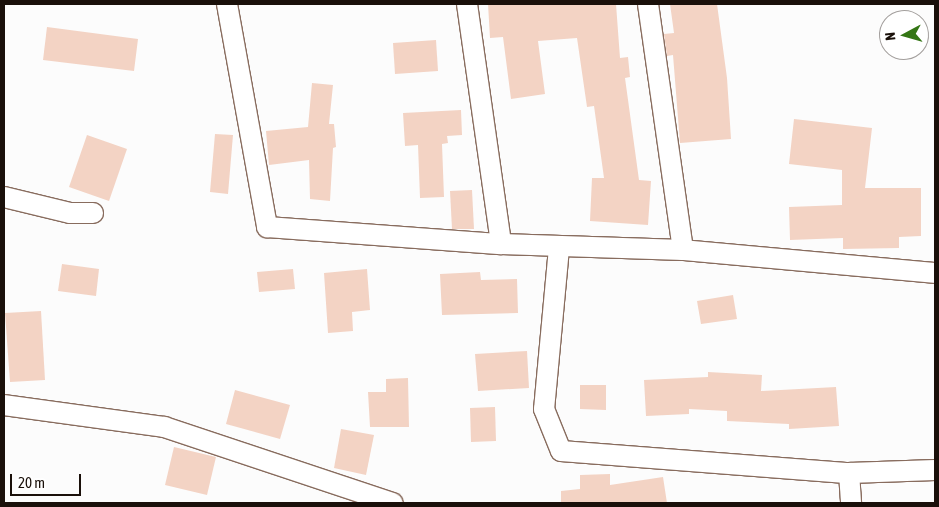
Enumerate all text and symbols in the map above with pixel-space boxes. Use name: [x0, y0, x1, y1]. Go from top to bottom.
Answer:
north arrow: [879, 10, 929, 60]
text: N: [882, 32, 898, 41]
scale bar: [12, 464, 84, 496]
text: 20 m: [18, 474, 45, 491]

